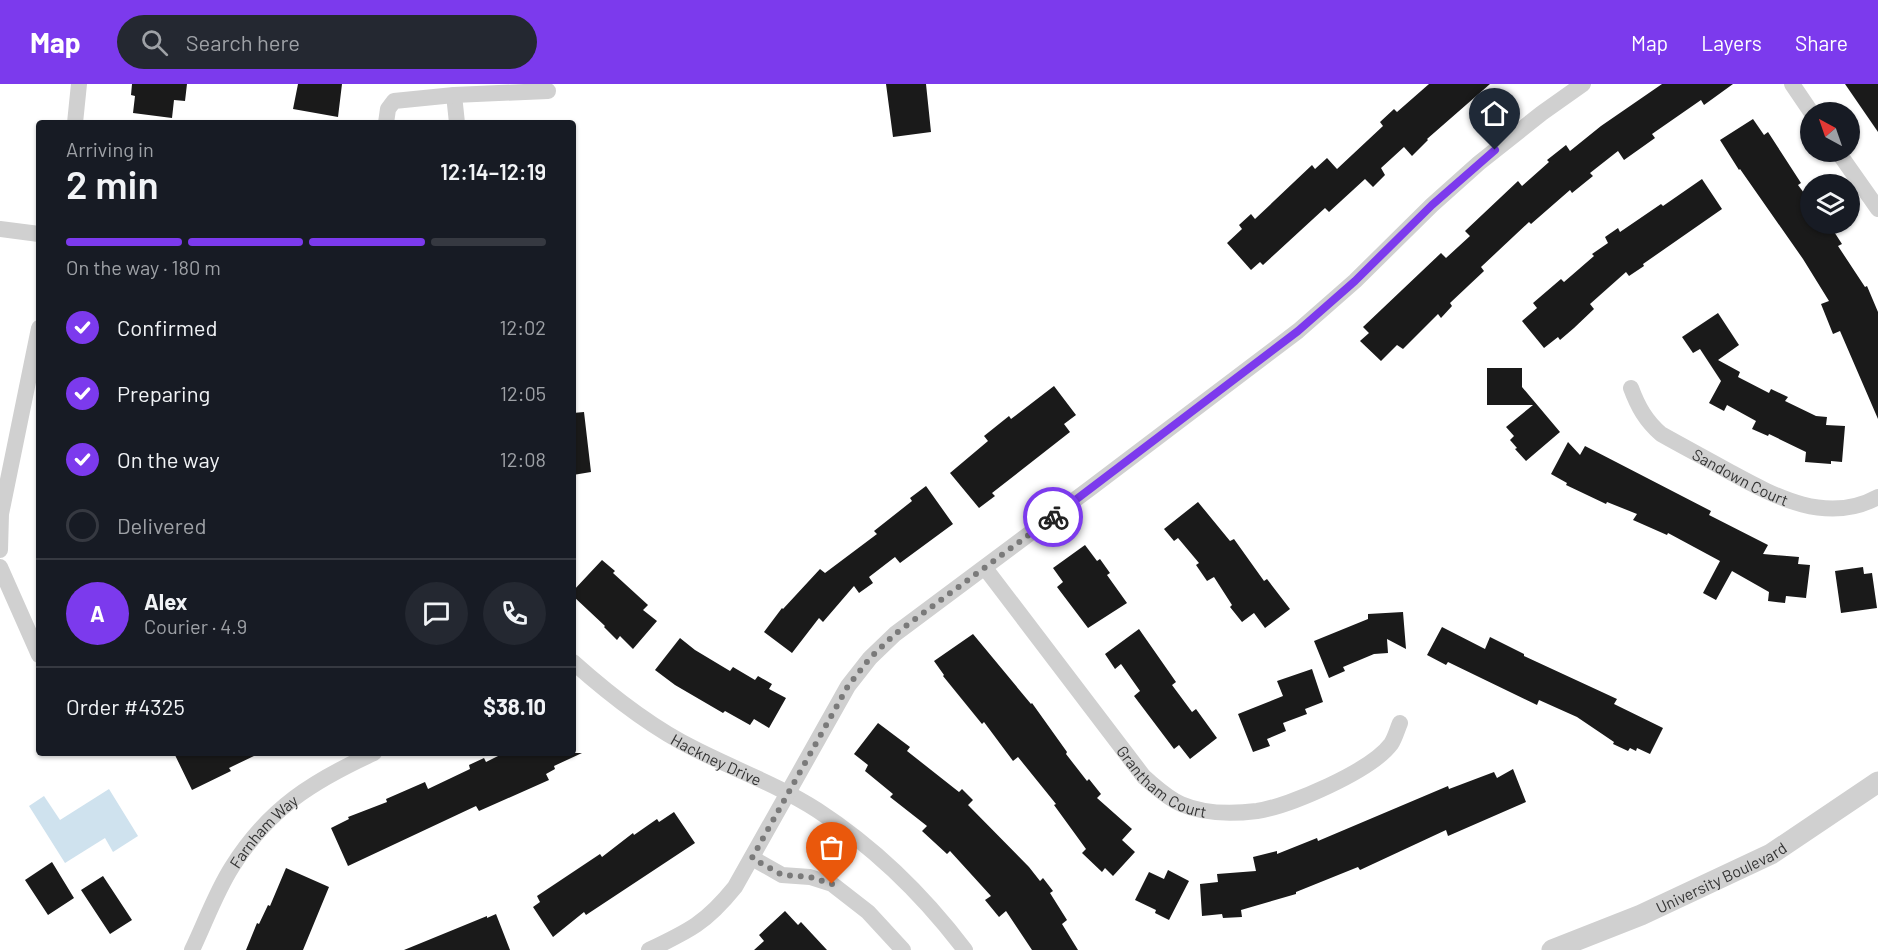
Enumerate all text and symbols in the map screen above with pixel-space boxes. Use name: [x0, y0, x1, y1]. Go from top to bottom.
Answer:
search box: [117, 15, 537, 69]
text: Map: [30, 25, 81, 59]
icon: search: [138, 26, 171, 59]
text: Search here: [186, 29, 300, 55]
text: Map: [1631, 30, 1668, 55]
text: Layers: [1701, 30, 1762, 55]
text: Share: [1795, 30, 1848, 55]
pin: [1469, 88, 1520, 150]
icon: home: [1478, 97, 1511, 130]
north arrow: [1800, 102, 1860, 162]
map controls: [1800, 102, 1860, 234]
text: Arriving in: [66, 137, 154, 161]
text: 12:14–12:19: [440, 158, 546, 184]
text: 2 min: [66, 160, 159, 207]
button: layers: [1800, 174, 1860, 234]
text: On the way · 180 m: [66, 255, 221, 279]
icon: check: [66, 311, 99, 344]
text: Confirmed: [117, 314, 217, 340]
text: 12:02: [499, 315, 546, 339]
icon: check: [66, 377, 99, 410]
text: Preparing: [117, 380, 210, 406]
text: 12:05: [500, 381, 546, 405]
icon: check: [66, 443, 99, 476]
street label: Sandown Court: [1690, 444, 1791, 509]
text: On the way: [117, 446, 220, 472]
text: 12:08: [500, 447, 546, 471]
courier: [1023, 487, 1083, 547]
icon: bike: [1037, 501, 1070, 534]
text: Delivered: [117, 512, 206, 538]
button: chat: [405, 582, 468, 645]
button: phone: [483, 582, 546, 645]
text: Alex: [144, 588, 187, 614]
text: A: [90, 600, 105, 626]
text: Courier · 4.9: [144, 614, 247, 638]
text: Order #4325: [66, 693, 185, 719]
text: $38.10: [483, 693, 546, 719]
street label: Hackney Drive: [668, 729, 765, 789]
street label: Grantham Court: [1114, 741, 1208, 820]
street label: Farnham Way: [225, 790, 301, 871]
pin: [806, 822, 857, 884]
icon: bag: [815, 831, 848, 864]
street label: University Boulevard: [1652, 837, 1790, 916]

